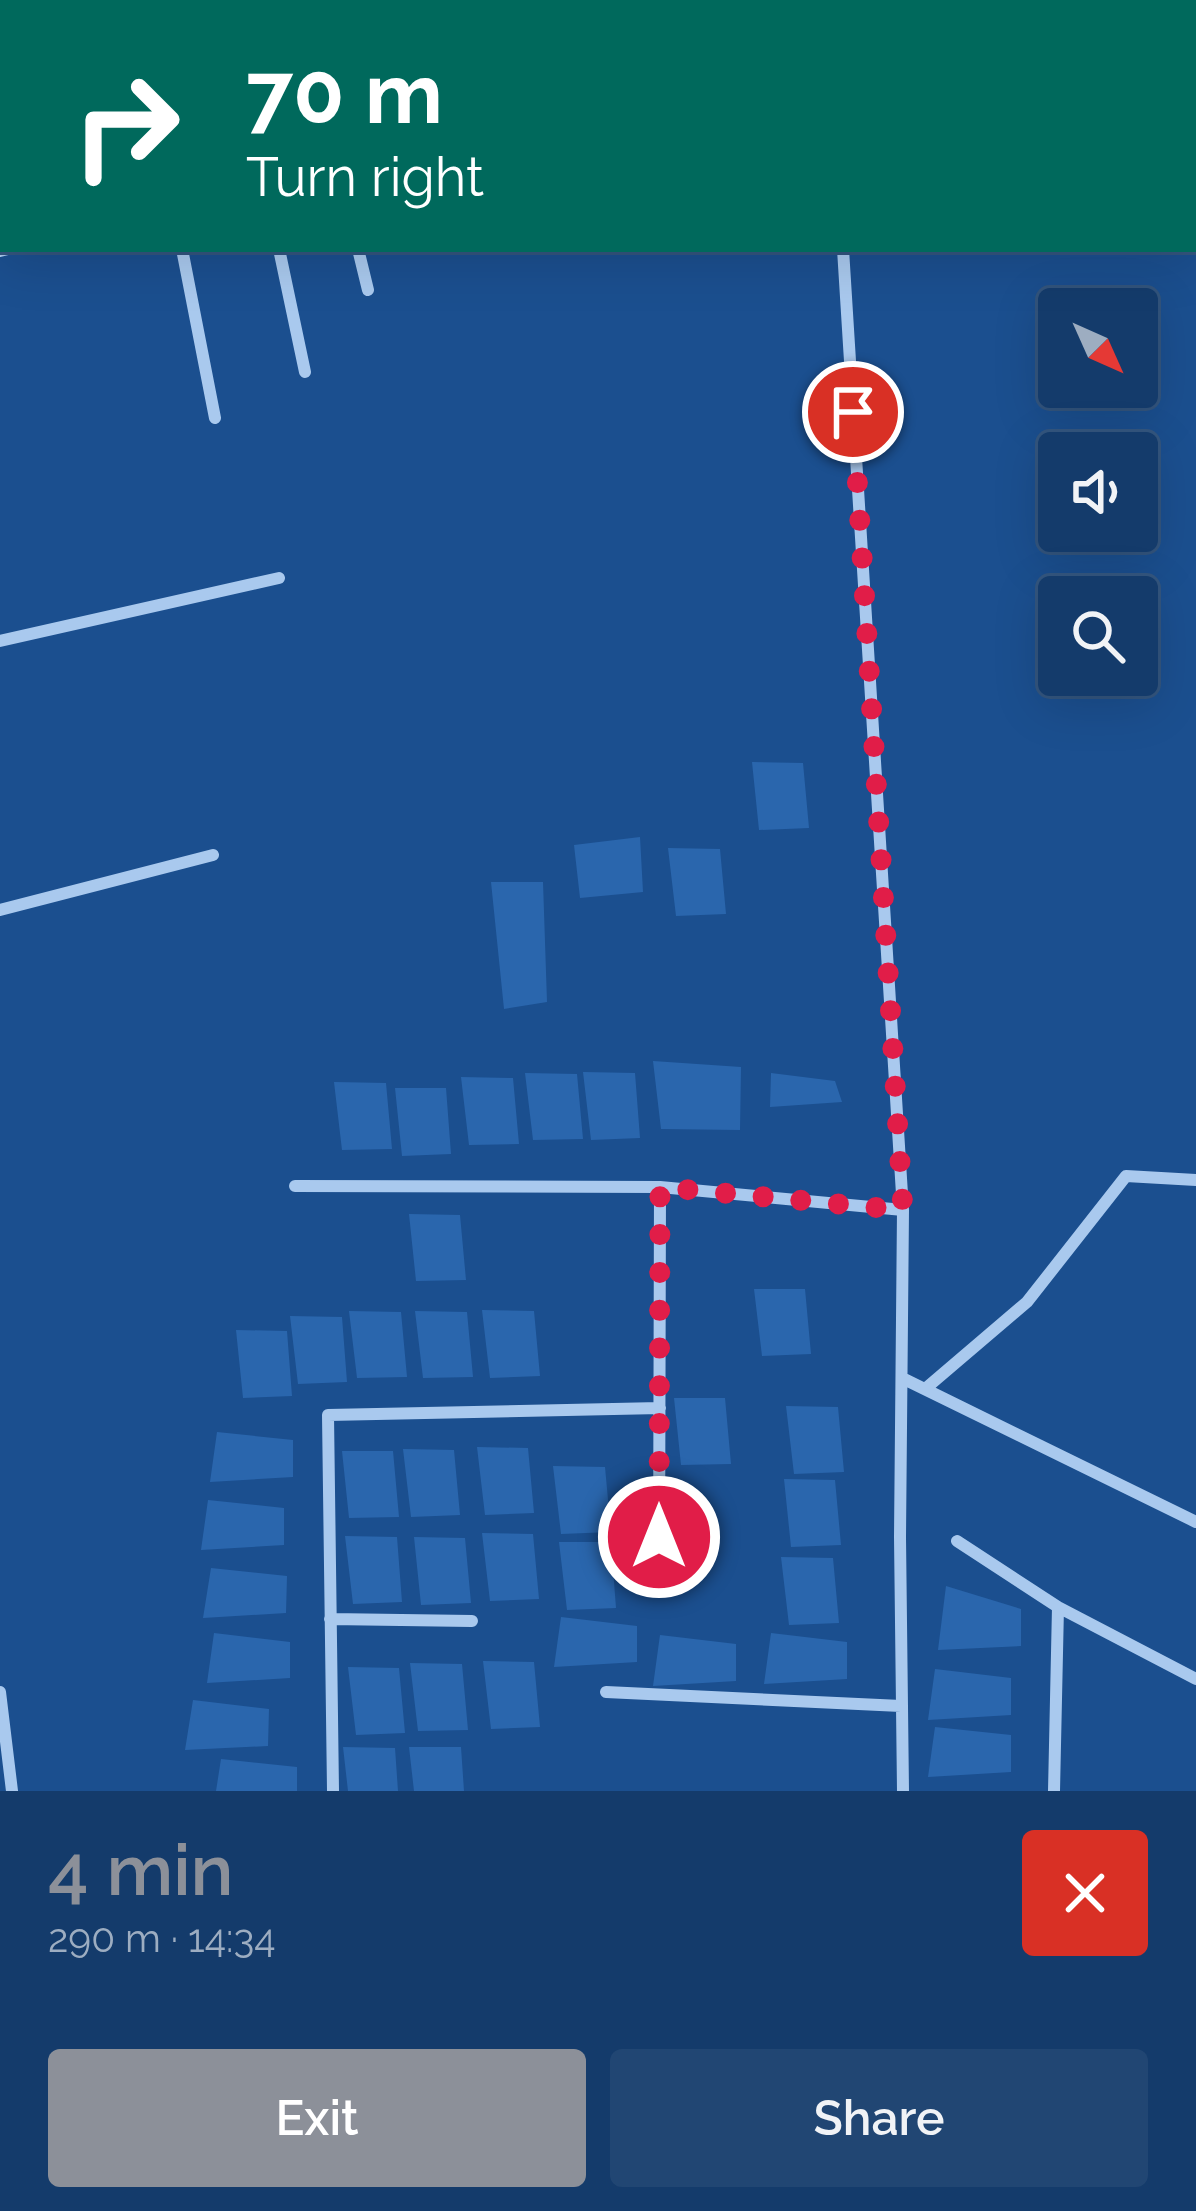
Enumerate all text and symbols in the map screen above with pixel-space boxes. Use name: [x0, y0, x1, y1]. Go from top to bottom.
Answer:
text: 70 m: [246, 44, 443, 143]
icon: right: [48, 48, 204, 204]
text: Turn right: [246, 145, 484, 209]
north arrow: [1038, 288, 1158, 408]
map controls: [1038, 288, 1158, 696]
pin: [802, 361, 904, 463]
icon: arrive: [820, 379, 886, 445]
button: sound: [1038, 432, 1158, 552]
button: search: [1038, 576, 1158, 696]
position arrow: [596, 1474, 722, 1600]
text: 4 min: [48, 1827, 234, 1912]
button: close: [1022, 1830, 1148, 1956]
text: 290 m · 14:34: [48, 1915, 276, 1961]
button: Exit: [48, 2049, 586, 2187]
button: Share: [610, 2049, 1148, 2187]

